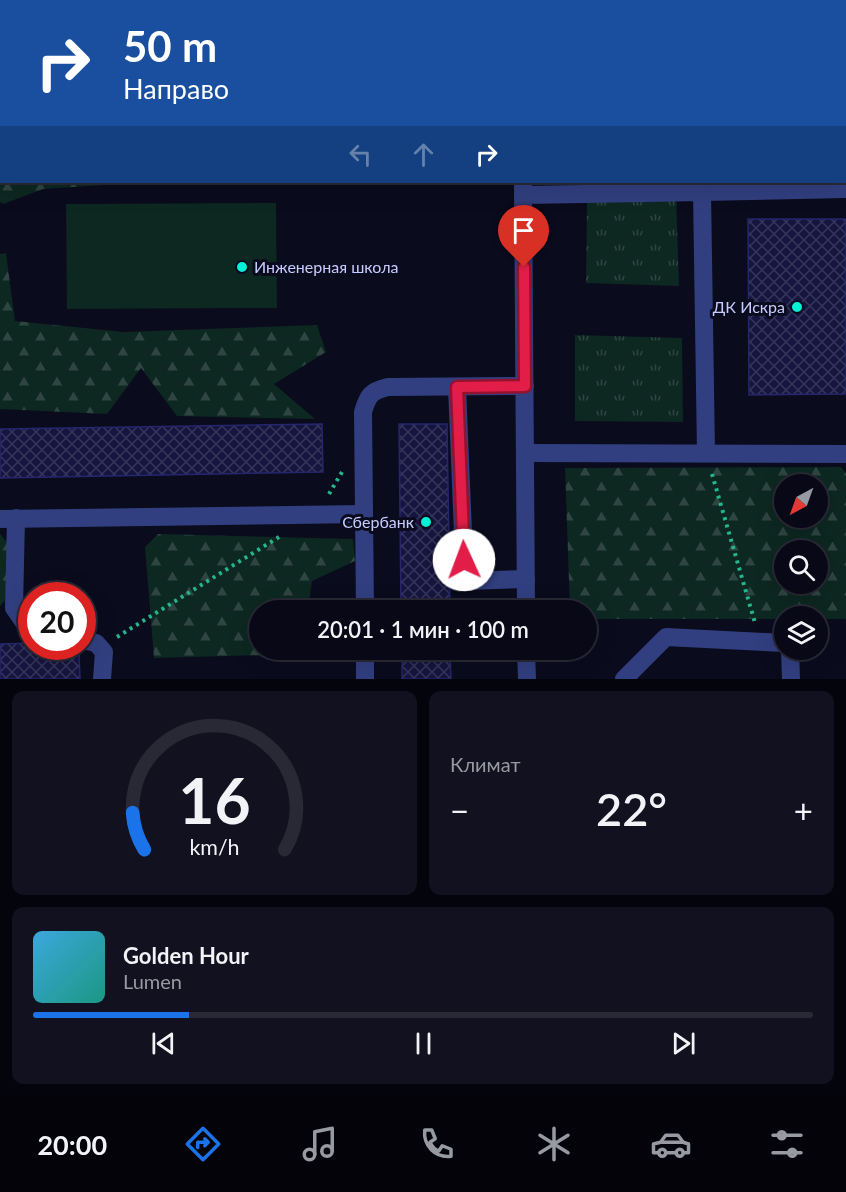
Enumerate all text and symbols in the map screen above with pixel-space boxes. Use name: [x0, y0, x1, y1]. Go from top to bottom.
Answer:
text: 50 m: [123, 21, 217, 71]
icon: right: [24, 24, 102, 102]
text: Направо: [123, 72, 229, 105]
icon: left: [344, 138, 377, 171]
icon: ahead: [407, 138, 440, 171]
icon: right: [470, 138, 503, 171]
pin: [498, 205, 549, 267]
icon: arrive: [507, 214, 540, 247]
place label: Инженерная школа: [254, 257, 398, 276]
marker: Инженерная школа: [235, 260, 249, 274]
place label: ДК Искра: [713, 297, 785, 316]
marker: ДК Искра: [790, 300, 804, 314]
north arrow: [774, 474, 828, 528]
map controls: [774, 474, 828, 660]
place label: Сбербанк: [342, 512, 415, 531]
marker: Сбербанк: [419, 515, 433, 529]
position arrow: [432, 528, 496, 592]
button: search: [774, 540, 828, 594]
speed limit sign: 20: [18, 582, 96, 660]
button: layers: [774, 606, 828, 660]
text: 20:01 · 1 мин · 100 m: [317, 616, 529, 643]
text: Климат: [450, 752, 521, 776]
text: 16: [178, 762, 251, 837]
text: 22°: [596, 782, 667, 836]
text: −: [450, 790, 469, 830]
text: +: [794, 790, 813, 830]
text: km/h: [189, 834, 240, 860]
text: Golden Hour: [123, 942, 249, 969]
text: Lumen: [123, 969, 182, 993]
icon: previous: [147, 1027, 180, 1060]
icon: pause: [407, 1027, 440, 1060]
icon: next: [667, 1027, 700, 1060]
icon: directions: [182, 1123, 224, 1165]
icon: music: [299, 1123, 341, 1165]
icon: phone: [416, 1123, 458, 1165]
icon: climate: [533, 1123, 575, 1165]
icon: car: [650, 1123, 692, 1165]
icon: filters: [766, 1123, 808, 1165]
text: 20:00: [37, 1128, 107, 1161]

